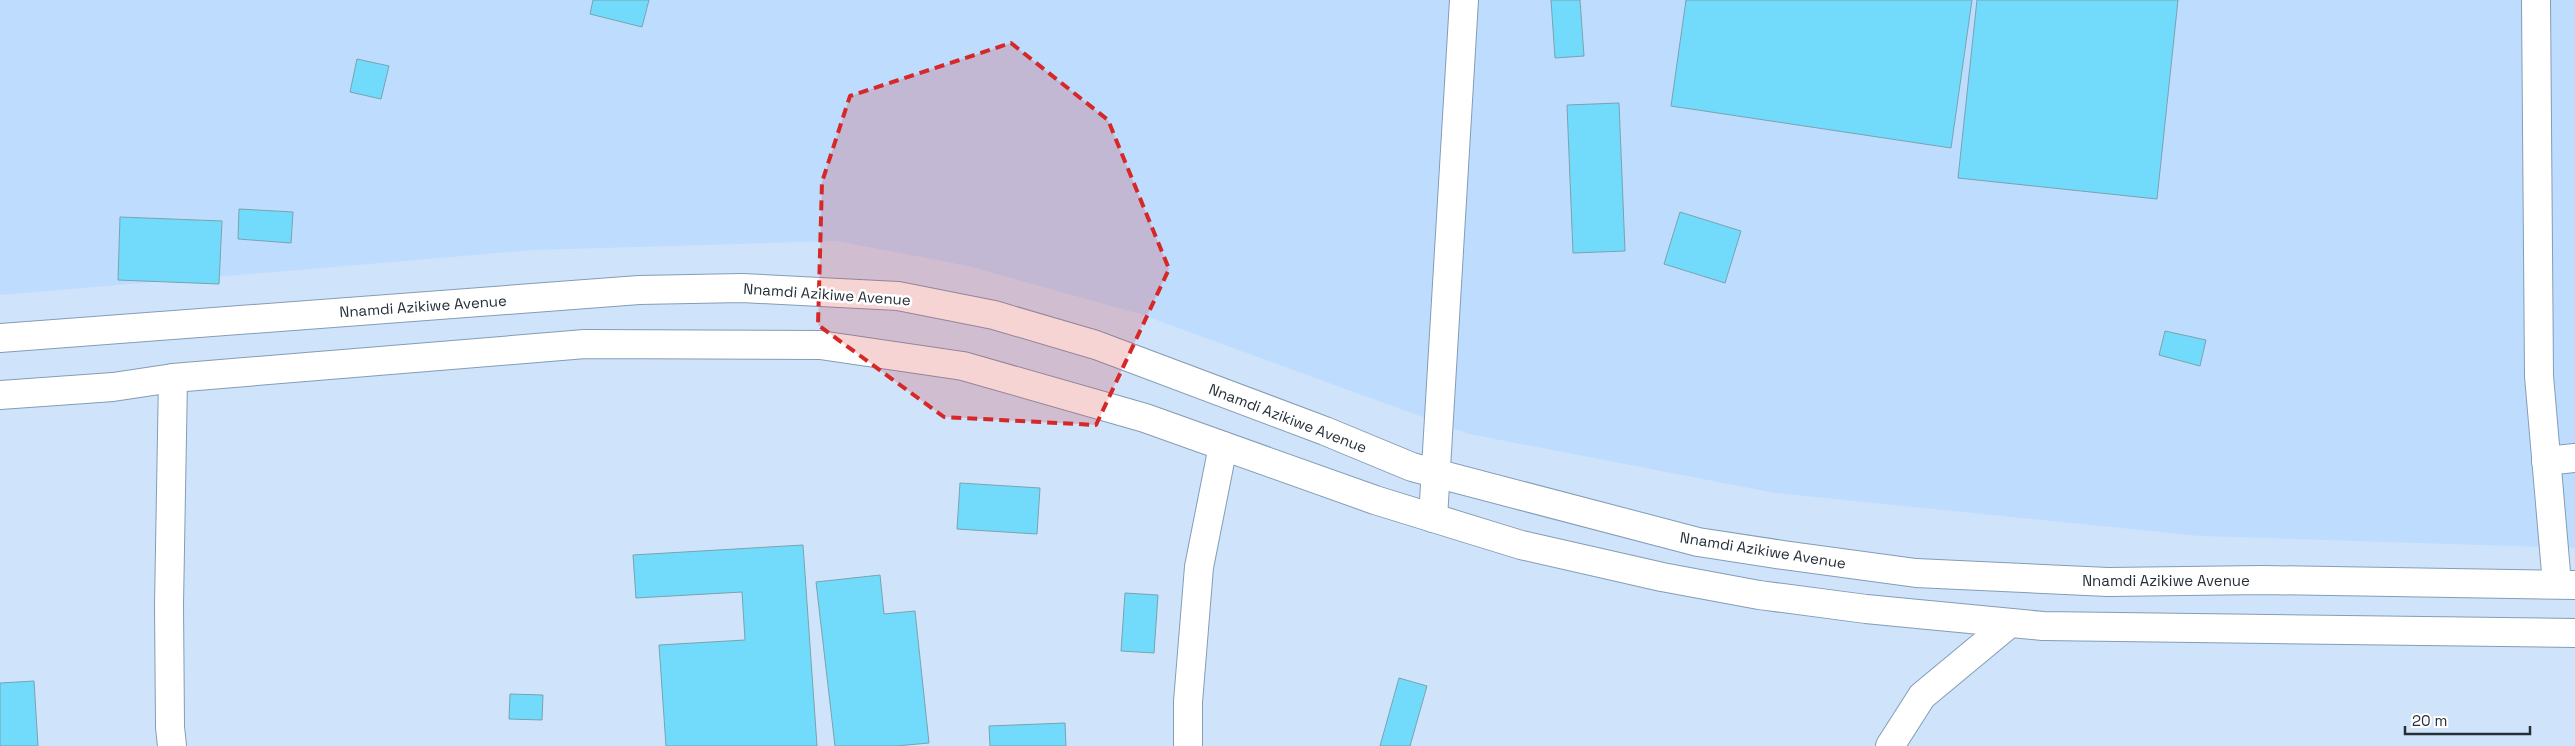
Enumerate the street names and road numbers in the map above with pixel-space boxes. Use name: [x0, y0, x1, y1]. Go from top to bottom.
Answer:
street label: Nnamdi Azikiwe Avenue: [743, 279, 911, 309]
street label: Nnamdi Azikiwe Avenue: [339, 291, 507, 321]
street label: Nnamdi Azikiwe Avenue: [1206, 379, 1370, 457]
street label: Nnamdi Azikiwe Avenue: [1679, 527, 1847, 573]
street label: Nnamdi Azikiwe Avenue: [2082, 571, 2250, 590]

